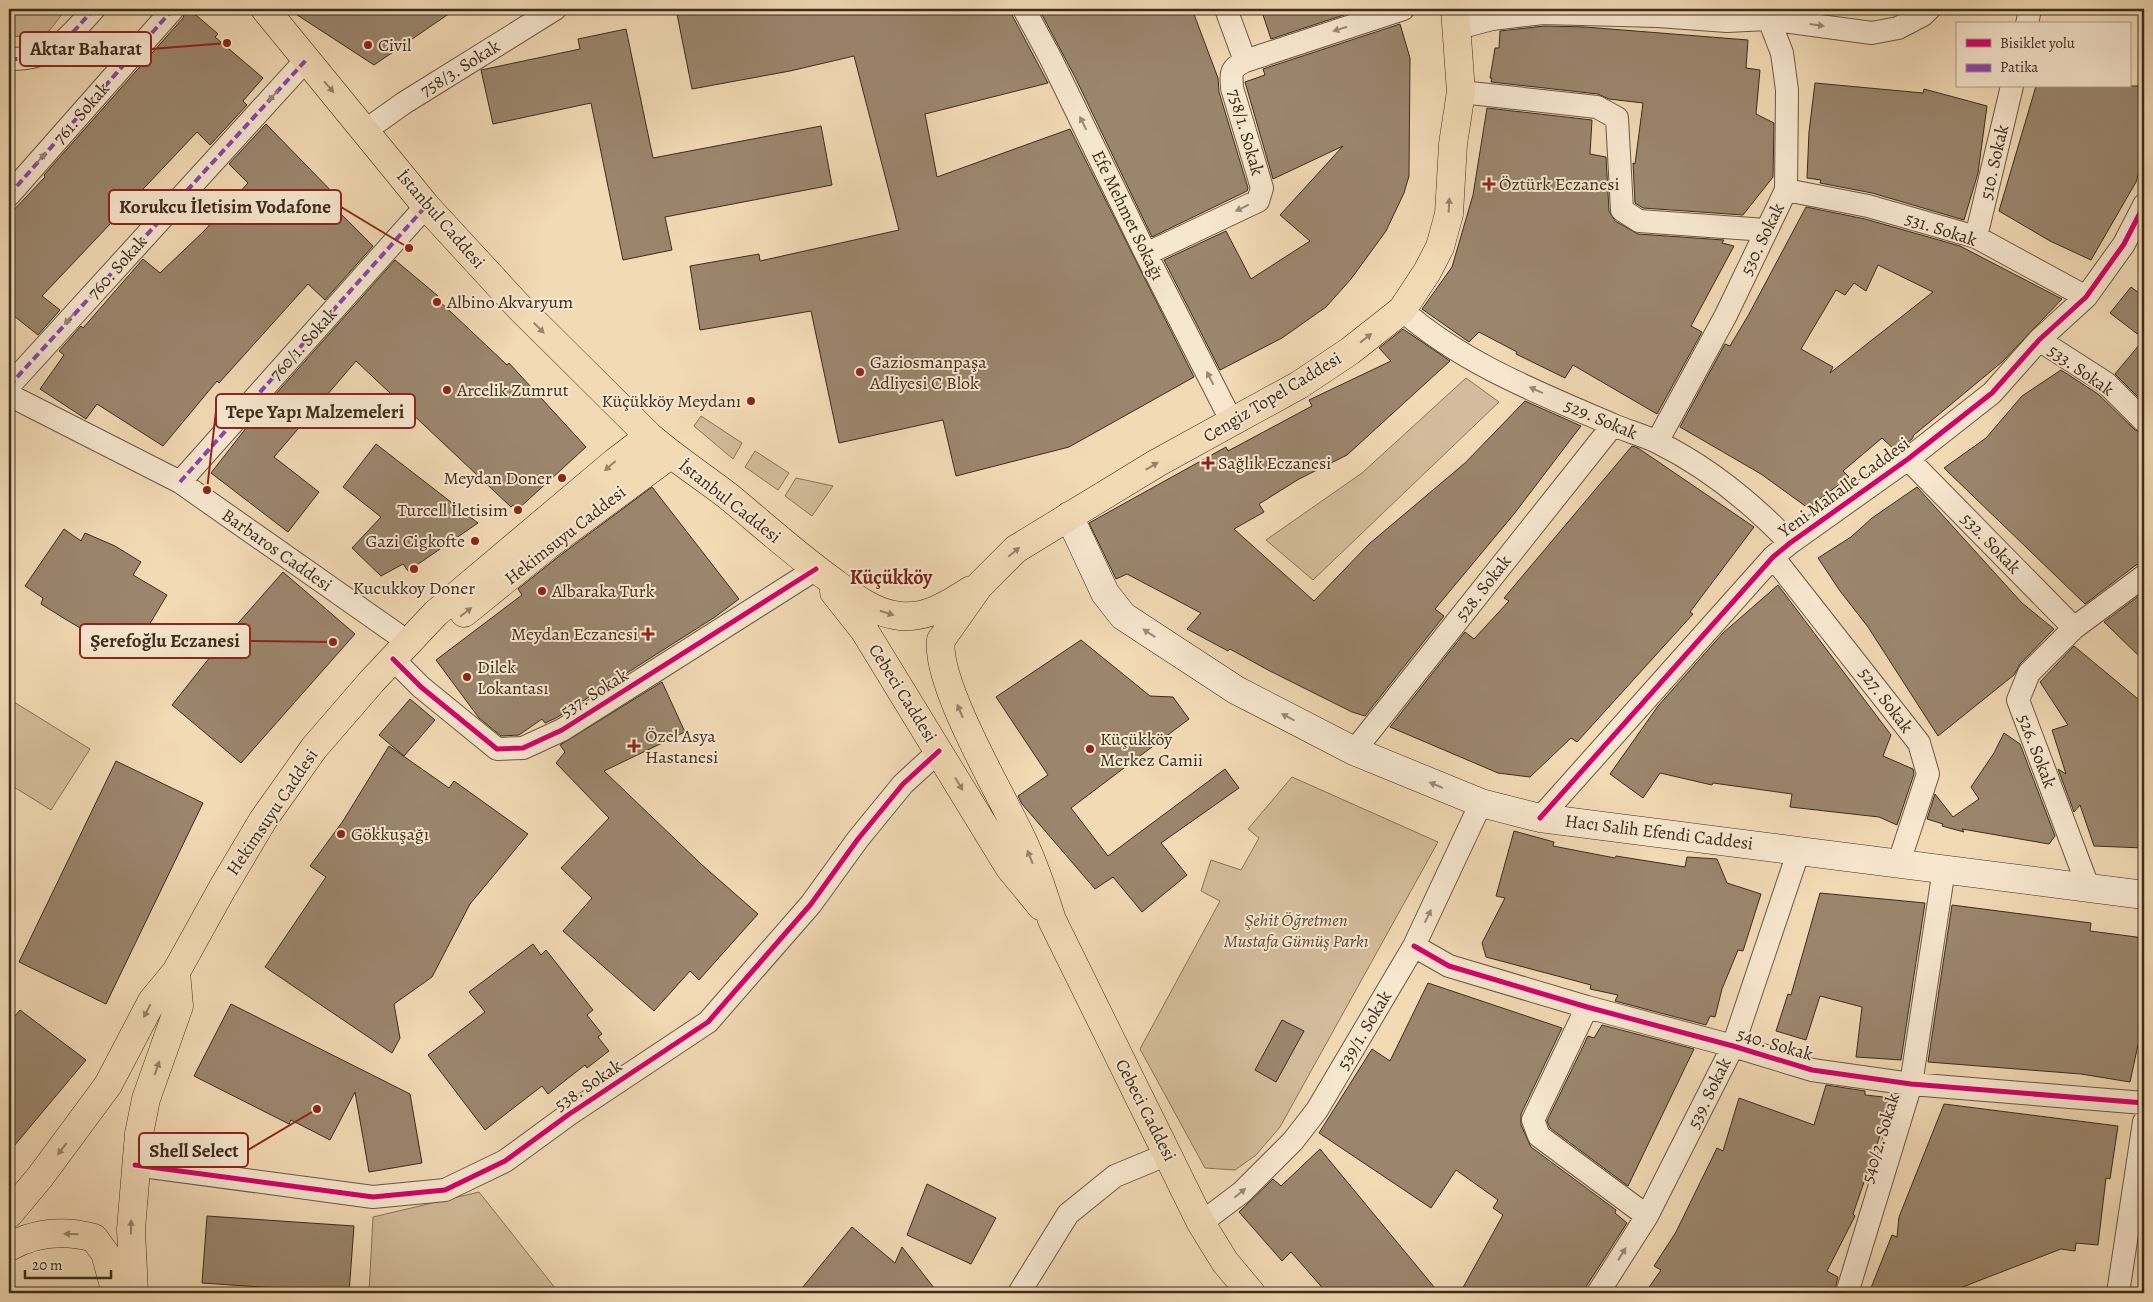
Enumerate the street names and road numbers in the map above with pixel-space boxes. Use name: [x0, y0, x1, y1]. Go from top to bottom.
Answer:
street label: 758/3. Sokak: [415, 34, 505, 102]
street label: 761. Sokak: [47, 77, 115, 149]
street label: 758/1. Sokak: [1222, 86, 1270, 178]
street label: 510. Sokak: [1974, 122, 2014, 202]
street label: Efe Mehmet Sokağı: [1086, 146, 1170, 284]
street label: İstanbul Caddesi: [391, 164, 491, 274]
street label: 530. Sokak: [1734, 199, 1790, 279]
street label: 531. Sokak: [1902, 206, 1980, 252]
street label: 760. Sokak: [82, 230, 152, 304]
street label: 760/1. Sokak: [264, 302, 342, 386]
street label: 533. Sokak: [2043, 339, 2119, 402]
street label: Cengiz Topel Caddesi: [1198, 346, 1346, 448]
street label: 529. Sokak: [1561, 393, 1641, 445]
street label: Yeni Mahalle Caddesi: [1773, 431, 1914, 543]
street label: İstanbul Caddesi: [674, 453, 786, 549]
street label: Hekimsuyu Caddesi: [499, 480, 631, 590]
street label: Barbaros Caddesi: [217, 503, 337, 597]
street label: 532. Sokak: [1956, 507, 2026, 579]
street label: 528. Sokak: [1450, 550, 1516, 626]
street label: Cebeci Caddesi: [863, 639, 943, 747]
street label: 527. Sokak: [1853, 662, 1919, 738]
street label: 537. Sokak: [556, 663, 632, 723]
street label: 526. Sokak: [2012, 711, 2062, 791]
street label: Hekimsuyu Caddesi: [221, 744, 323, 880]
street label: Hacı Salih Efendi Caddesi: [1563, 809, 1755, 855]
street label: 539/1. Sokak: [1331, 986, 1397, 1074]
street label: 540. Sokak: [1734, 1022, 1816, 1066]
street label: 539. Sokak: [1682, 1053, 1737, 1132]
street label: 538. Sokak: [549, 1054, 627, 1116]
street label: Cebeci Caddesi: [1110, 1055, 1182, 1165]
street label: 540/2. Sokak: [1855, 1090, 1905, 1186]

